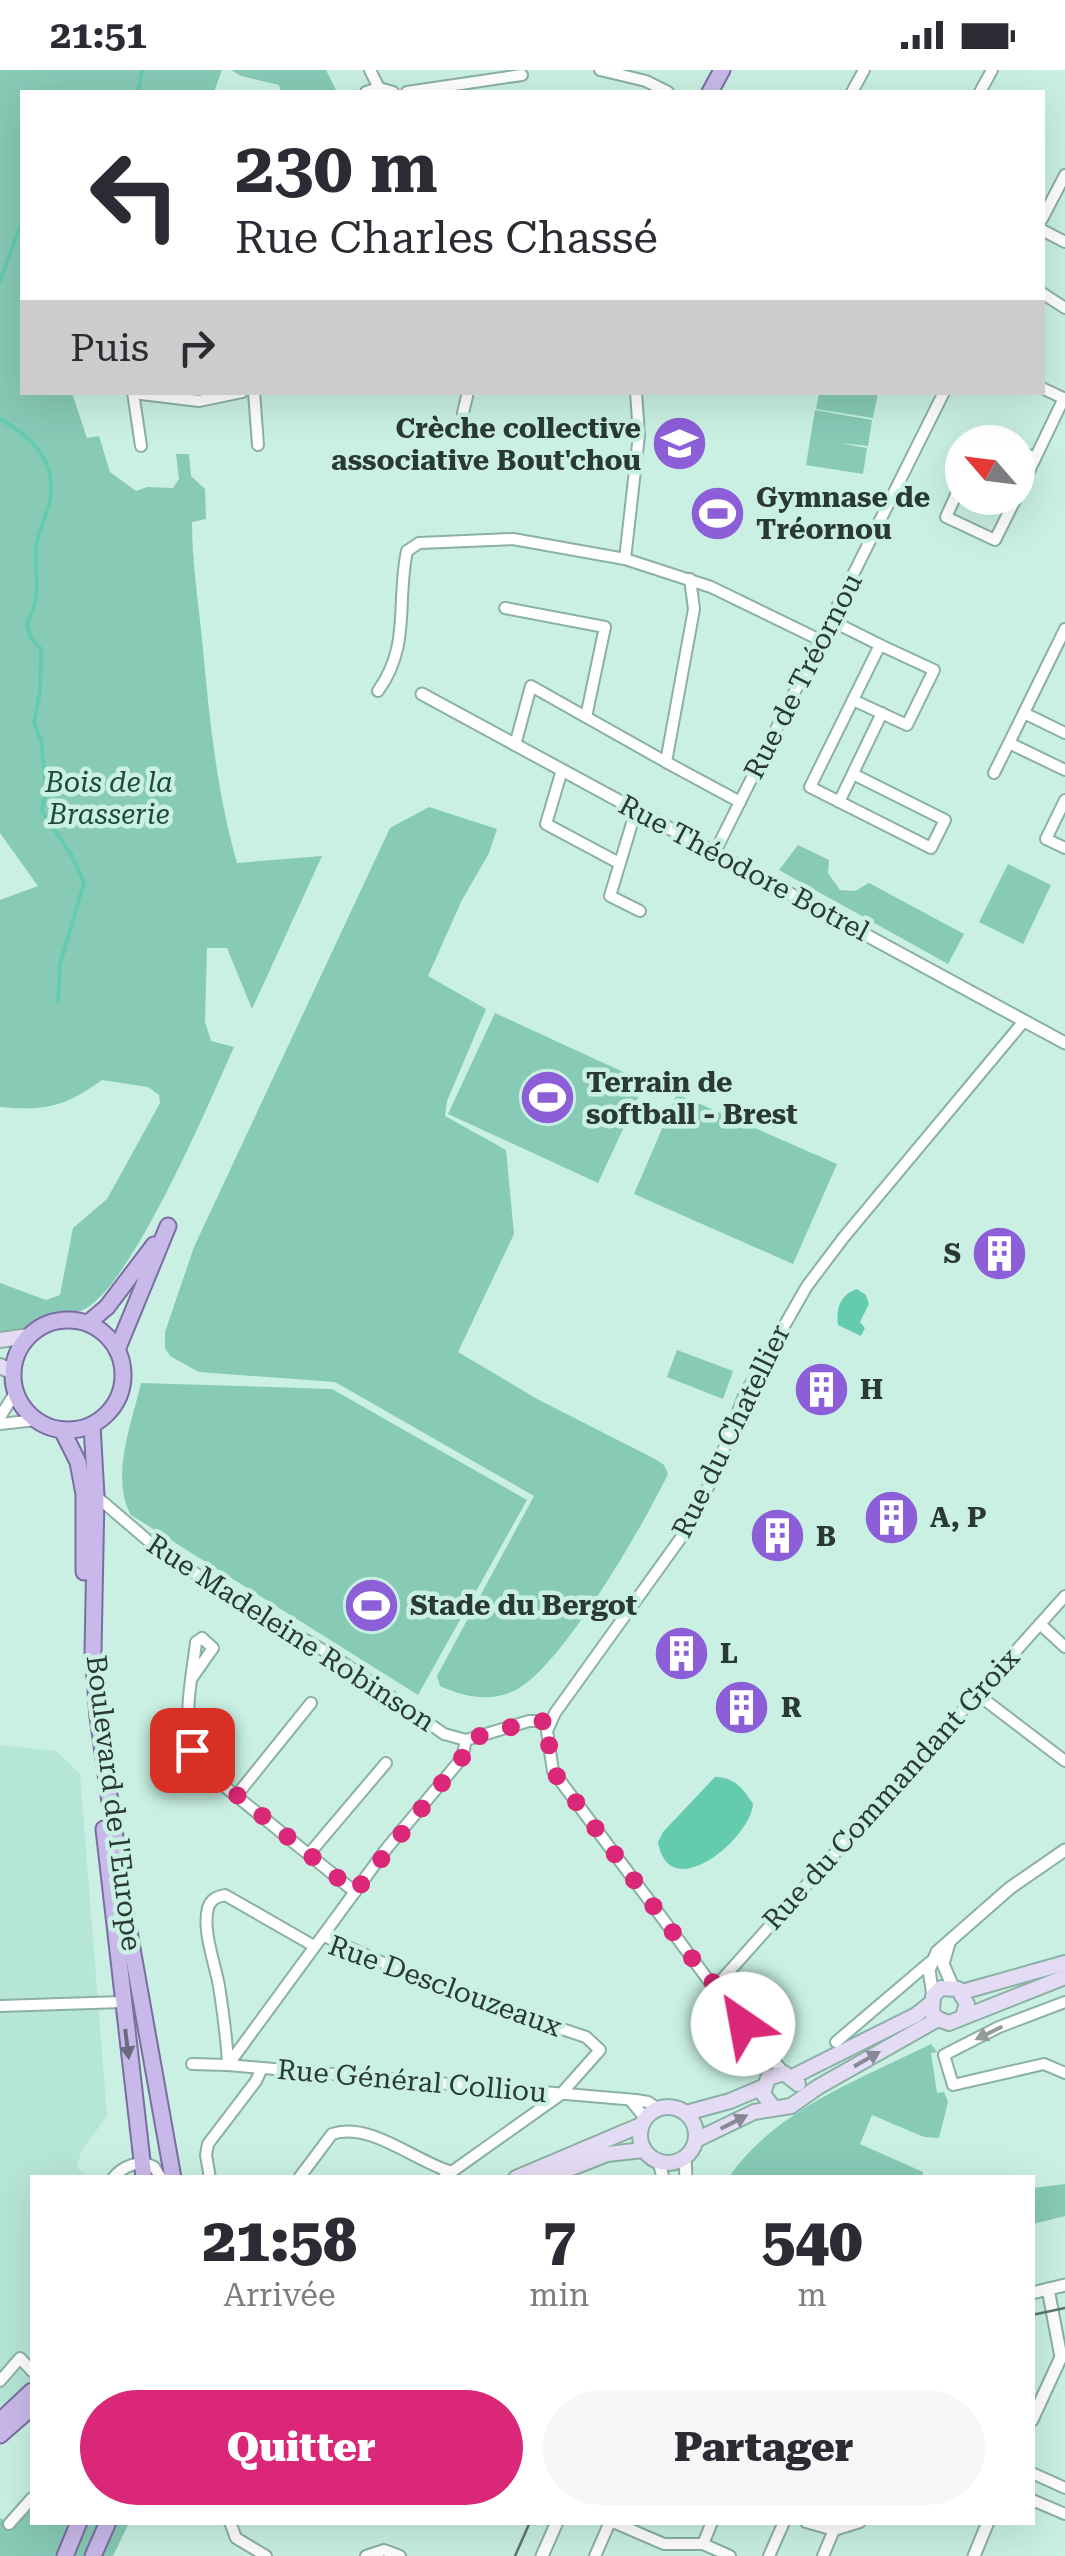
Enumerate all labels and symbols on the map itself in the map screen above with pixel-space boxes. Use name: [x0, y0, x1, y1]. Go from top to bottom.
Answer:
place label: Crèche collective associative Bout'chou: [331, 412, 641, 477]
school or university icon: Crèche collective associative Bout'chou: [650, 414, 710, 474]
north arrow: [945, 425, 1035, 515]
place label: Gymnase de Tréornou: [756, 481, 930, 546]
sports icon: Gymnase de Tréornou: [687, 483, 747, 543]
street label: Rue de Tréornou: [737, 568, 869, 784]
park label: Bois de la Brasserie: [44, 766, 173, 831]
street label: Rue Théodore Botrel: [613, 788, 875, 948]
place label: Terrain de softball - Brest: [586, 1066, 798, 1131]
sports icon: Terrain de softball - Brest: [517, 1068, 577, 1128]
building icon: S: [970, 1223, 1030, 1283]
place label: S: [943, 1237, 961, 1270]
street label: Rue du Chatellier: [665, 1319, 797, 1543]
building icon: H: [791, 1359, 851, 1419]
place label: H: [860, 1373, 883, 1406]
building icon: A, P: [861, 1487, 921, 1547]
place label: A, P: [930, 1501, 986, 1534]
building icon: B: [747, 1506, 807, 1566]
place label: B: [816, 1520, 836, 1553]
street label: Rue Madeleine Robinson: [141, 1528, 441, 1738]
sports icon: Stade du Bergot: [341, 1575, 401, 1635]
place label: Stade du Bergot: [410, 1589, 637, 1622]
building icon: L: [651, 1623, 711, 1683]
place label: L: [720, 1637, 738, 1670]
street label: Rue du Commandant Groix: [756, 1641, 1026, 1937]
street label: Boulevard de l'Europe: [79, 1653, 149, 1953]
building icon: R: [712, 1677, 772, 1737]
place label: R: [781, 1691, 802, 1724]
pin: [150, 1708, 235, 1793]
street label: Rue Desclouzeaux: [324, 1929, 566, 2043]
position arrow: [691, 1972, 795, 2076]
one-way arrow: [974, 2024, 1003, 2041]
one-way arrow: [119, 2028, 135, 2060]
one-way arrow: [853, 2051, 881, 2068]
street label: Rue Général Colliou: [276, 2053, 548, 2109]
one-way arrow: [719, 2114, 748, 2131]

